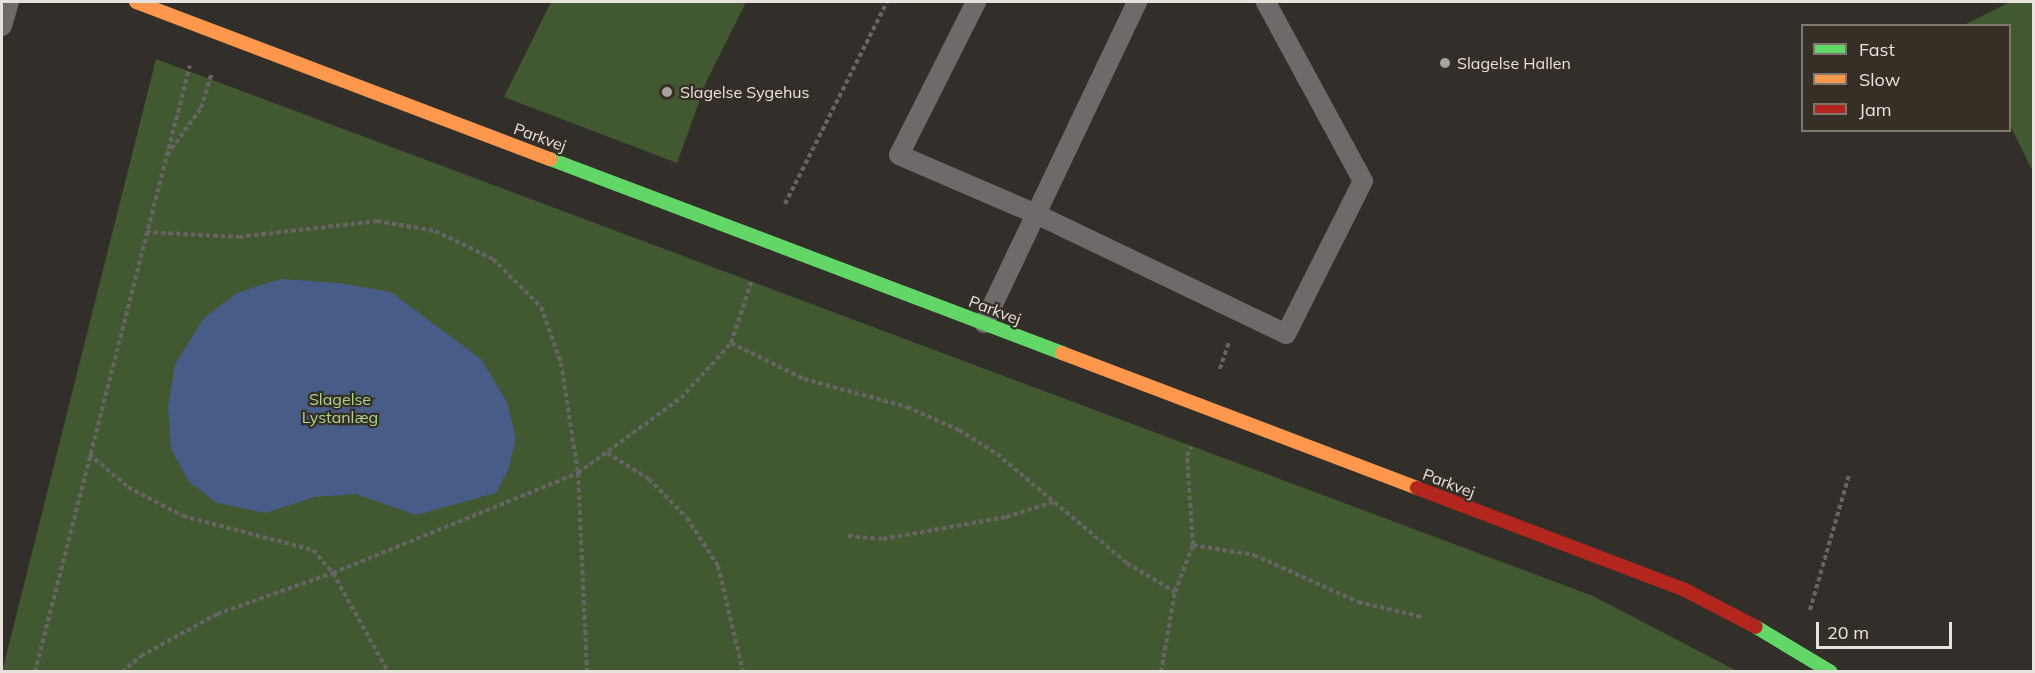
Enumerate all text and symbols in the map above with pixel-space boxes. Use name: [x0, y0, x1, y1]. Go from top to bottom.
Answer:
legend: [1801, 24, 2011, 132]
text: Fast: [1859, 38, 1895, 61]
place label: Slagelse Hallen: [1457, 53, 1571, 73]
marker: Slagelse Hallen: [1438, 56, 1452, 70]
text: Slow: [1859, 68, 1900, 91]
place label: Slagelse Sygehus: [680, 82, 809, 102]
marker: Slagelse Sygehus: [658, 83, 676, 101]
text: Jam: [1859, 98, 1892, 121]
street label: Parkvej: [511, 119, 569, 155]
street label: Parkvej: [966, 291, 1024, 329]
park label: Slagelse Lystanlæg: [302, 389, 378, 427]
street label: Parkvej: [1420, 464, 1478, 502]
scale bar: [1819, 610, 1956, 648]
text: 20 m: [1827, 621, 1869, 644]

